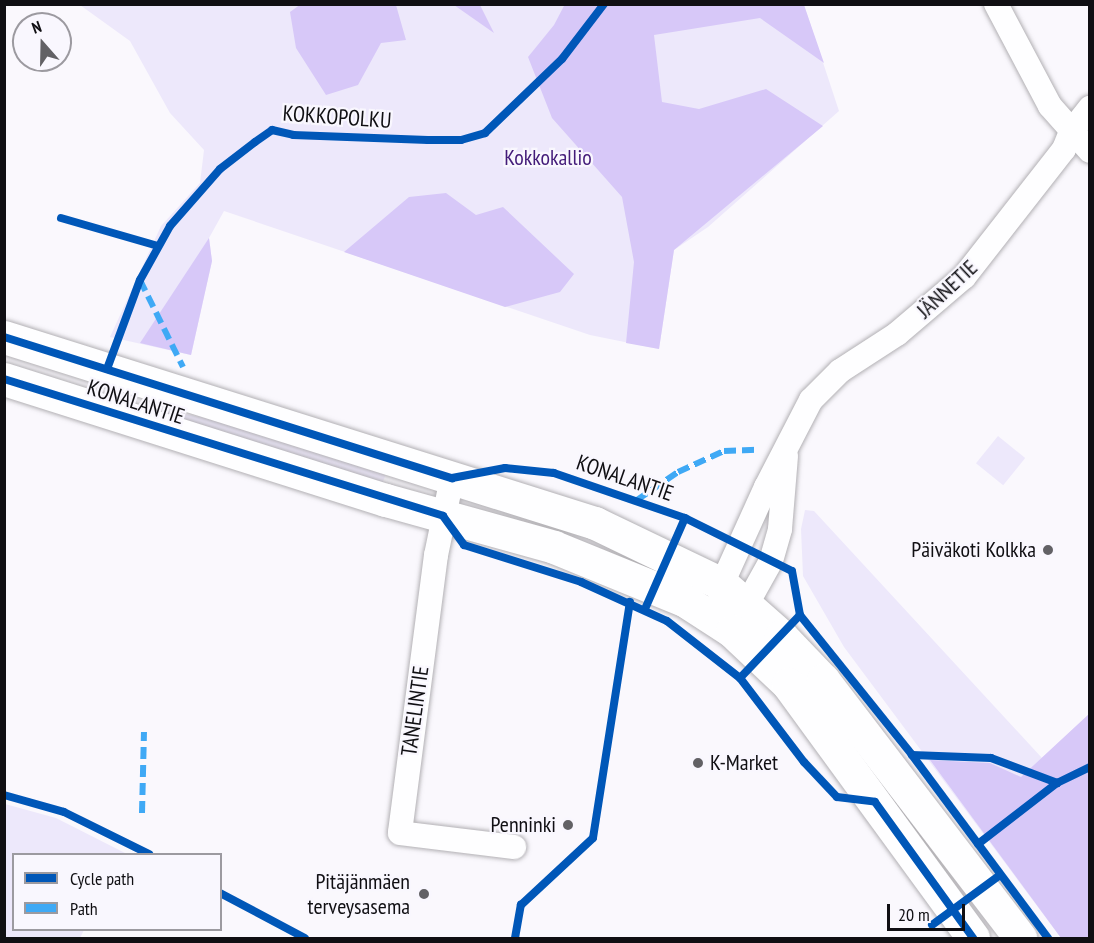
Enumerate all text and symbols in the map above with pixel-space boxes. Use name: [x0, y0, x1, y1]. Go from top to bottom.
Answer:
north arrow: [12, 12, 72, 72]
text: N: [29, 16, 44, 38]
street label: KOKKOPOLKU: [282, 100, 392, 134]
park label: Kokkokallio: [504, 145, 592, 171]
street label: JÄNNETIE: [911, 254, 983, 324]
street label: KONALANTIE: [84, 374, 188, 430]
street label: KONALANTIE: [573, 449, 677, 507]
place label: Päiväkoti Kolkka: [911, 537, 1036, 563]
marker: Päiväkoti Kolkka: [1041, 543, 1055, 557]
street label: TANELINTIE: [396, 664, 434, 758]
place label: K-Market: [710, 750, 778, 776]
marker: K-Market: [691, 756, 705, 770]
place label: Penninki: [491, 812, 556, 838]
marker: Penninki: [561, 818, 575, 832]
legend: [12, 853, 222, 931]
text: Cycle path: [70, 867, 134, 890]
place label: Pitäjänmäen terveysasema: [308, 868, 410, 920]
marker: Pitäjänmäen terveysasema: [415, 885, 433, 903]
scale bar: [890, 892, 968, 930]
text: Path: [70, 897, 98, 920]
text: 20 m: [898, 903, 930, 926]

